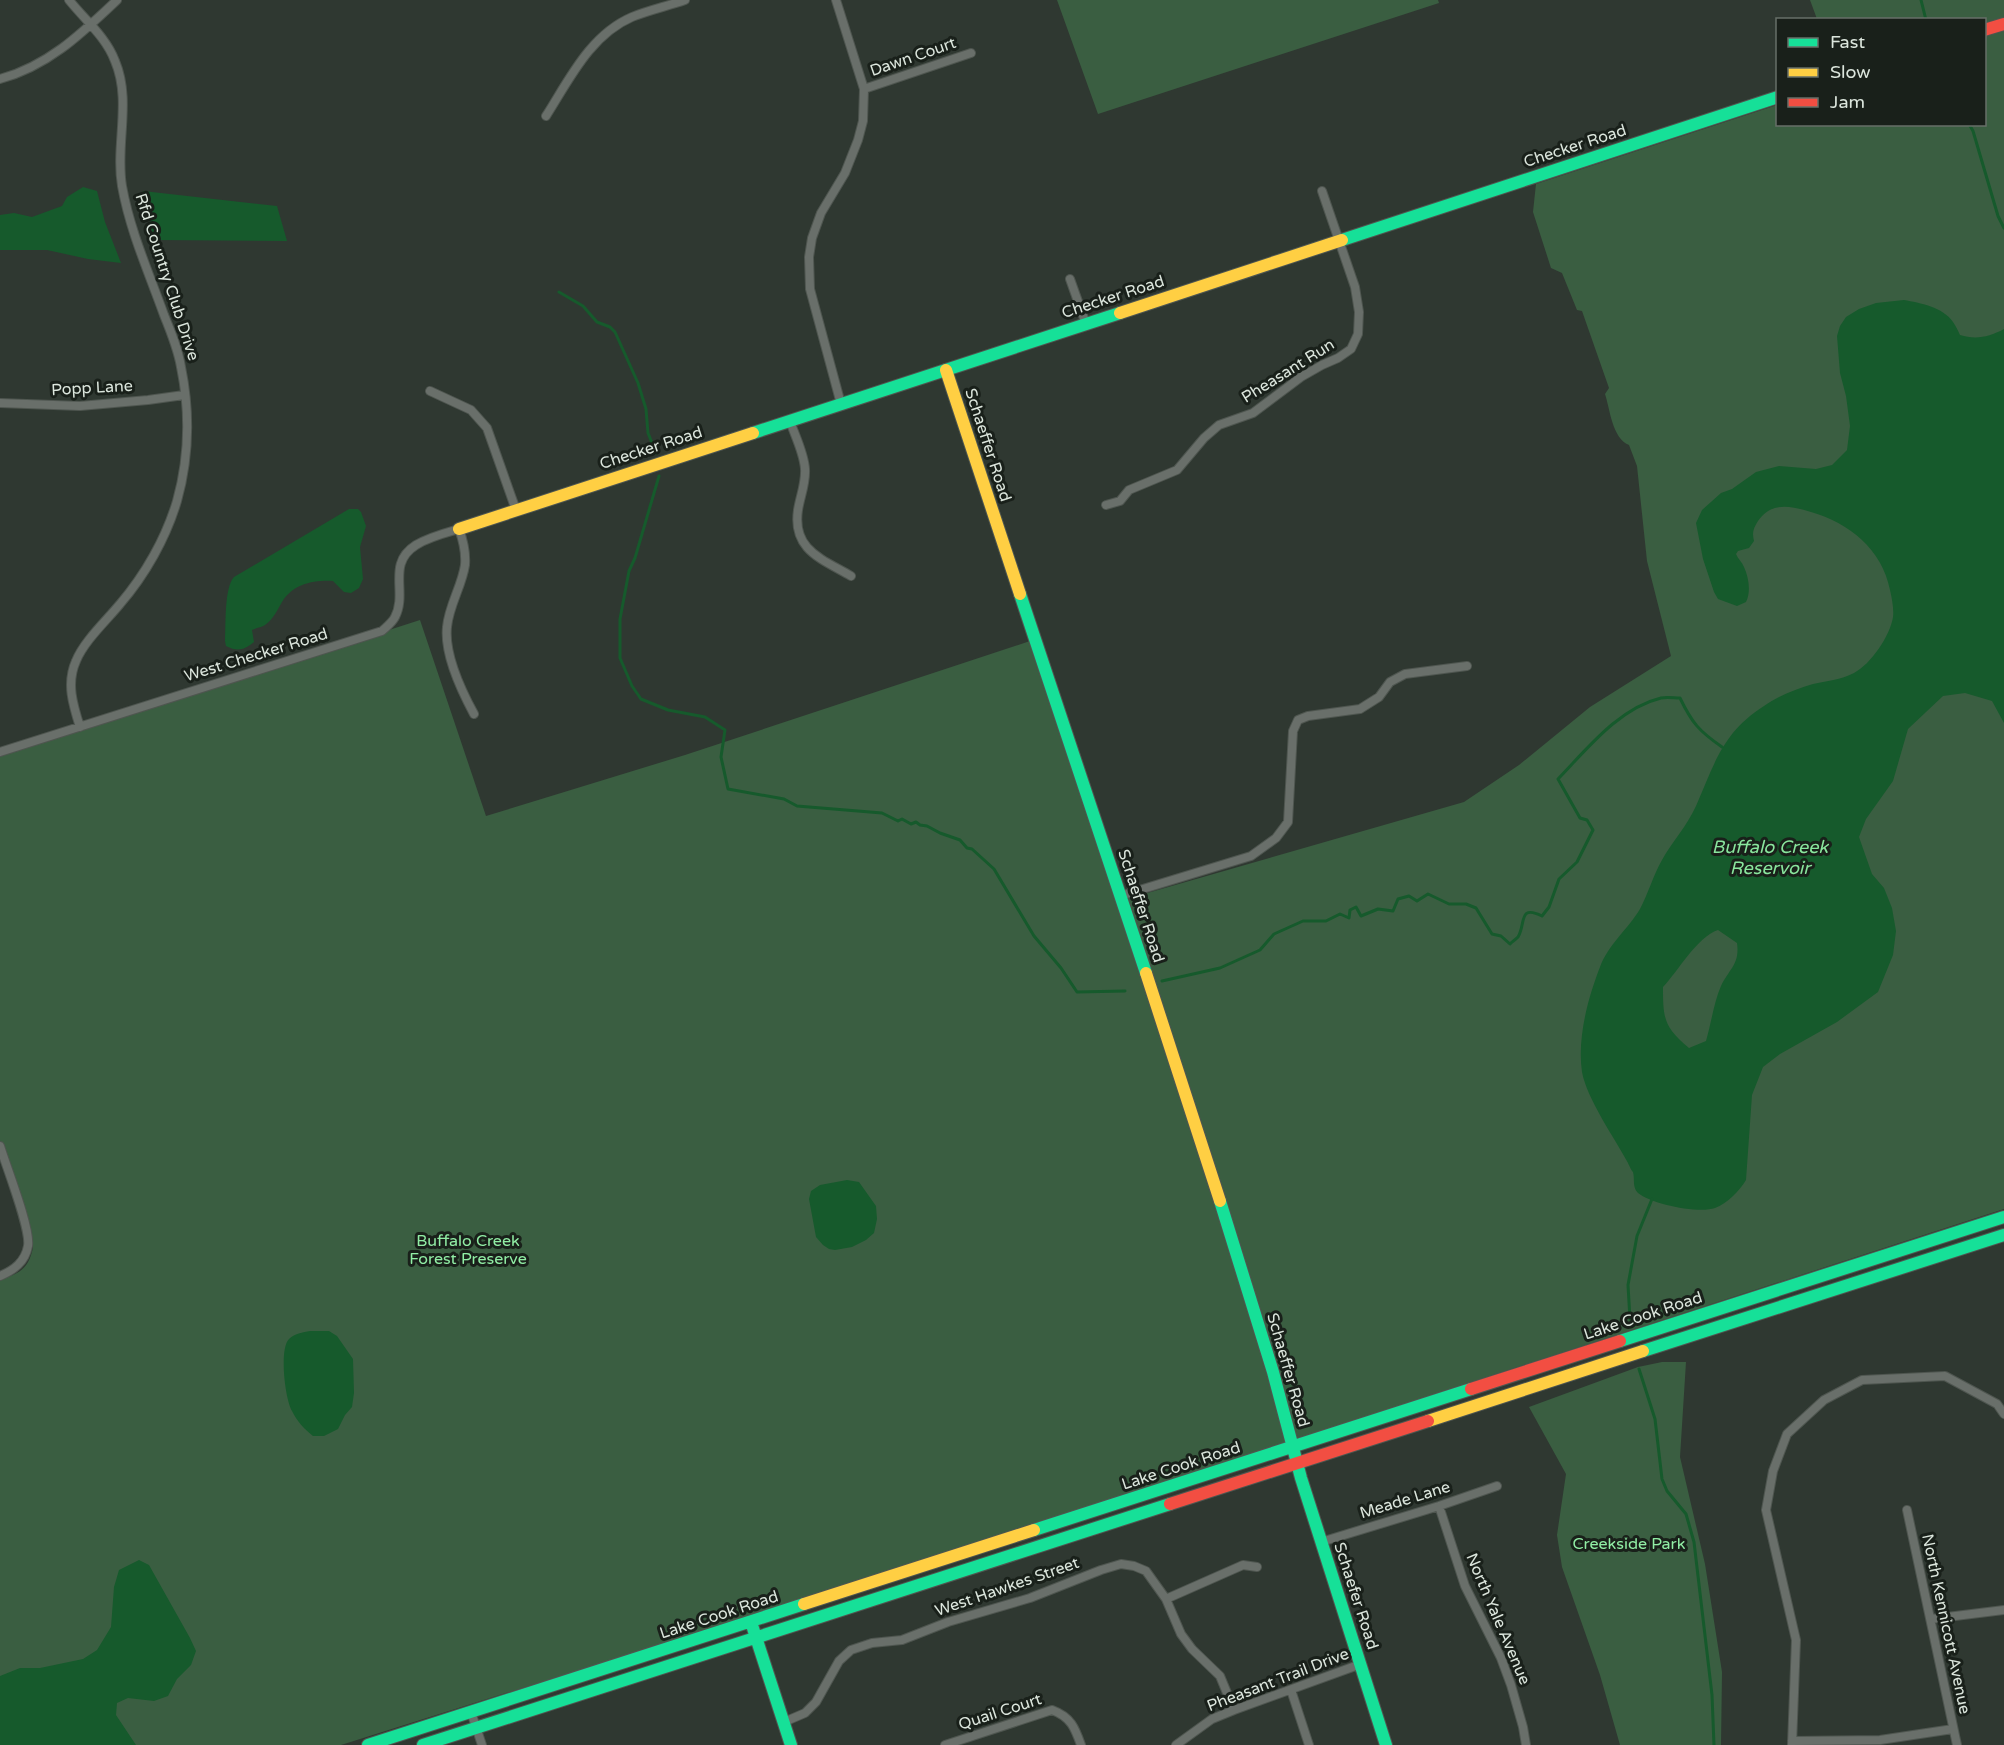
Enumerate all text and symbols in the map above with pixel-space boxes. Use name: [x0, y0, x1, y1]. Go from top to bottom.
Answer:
legend: [1776, 18, 1986, 126]
text: Fast: [1830, 31, 1865, 53]
street label: Dawn Court: [867, 33, 959, 81]
text: Slow: [1830, 61, 1871, 83]
text: Jam: [1830, 91, 1865, 113]
street label: Checker Road: [1521, 120, 1629, 172]
street label: Rfd Country Club Drive: [130, 191, 204, 363]
street label: Checker Road: [1059, 271, 1167, 323]
street label: Pheasant Run: [1238, 334, 1338, 408]
street label: Popp Lane: [51, 376, 133, 400]
street label: Schaeffer Road: [960, 386, 1016, 504]
street label: Checker Road: [597, 422, 705, 474]
street label: West Checker Road: [182, 624, 330, 686]
water label: Buffalo Creek Reservoir: [1712, 836, 1829, 879]
street label: Schaeffer Road: [1113, 847, 1169, 965]
park label: Buffalo Creek Forest Preserve: [409, 1231, 527, 1269]
street label: Lake Cook Road: [1581, 1287, 1705, 1345]
street label: Schaeffer Road: [1262, 1311, 1314, 1429]
street label: Lake Cook Road: [1119, 1437, 1243, 1495]
street label: Meade Lane: [1357, 1477, 1453, 1523]
street label: North Kennicott Avenue: [1917, 1532, 1975, 1716]
park label: Creekside Park: [1573, 1534, 1686, 1554]
street label: Schaefer Road: [1329, 1540, 1383, 1652]
street label: North Yale Avenue: [1461, 1550, 1535, 1688]
street label: West Hawkes Street: [932, 1553, 1082, 1621]
street label: Lake Cook Road: [657, 1586, 781, 1644]
street label: Pheasant Trail Drive: [1204, 1644, 1352, 1716]
street label: Quail Court: [956, 1689, 1044, 1735]

